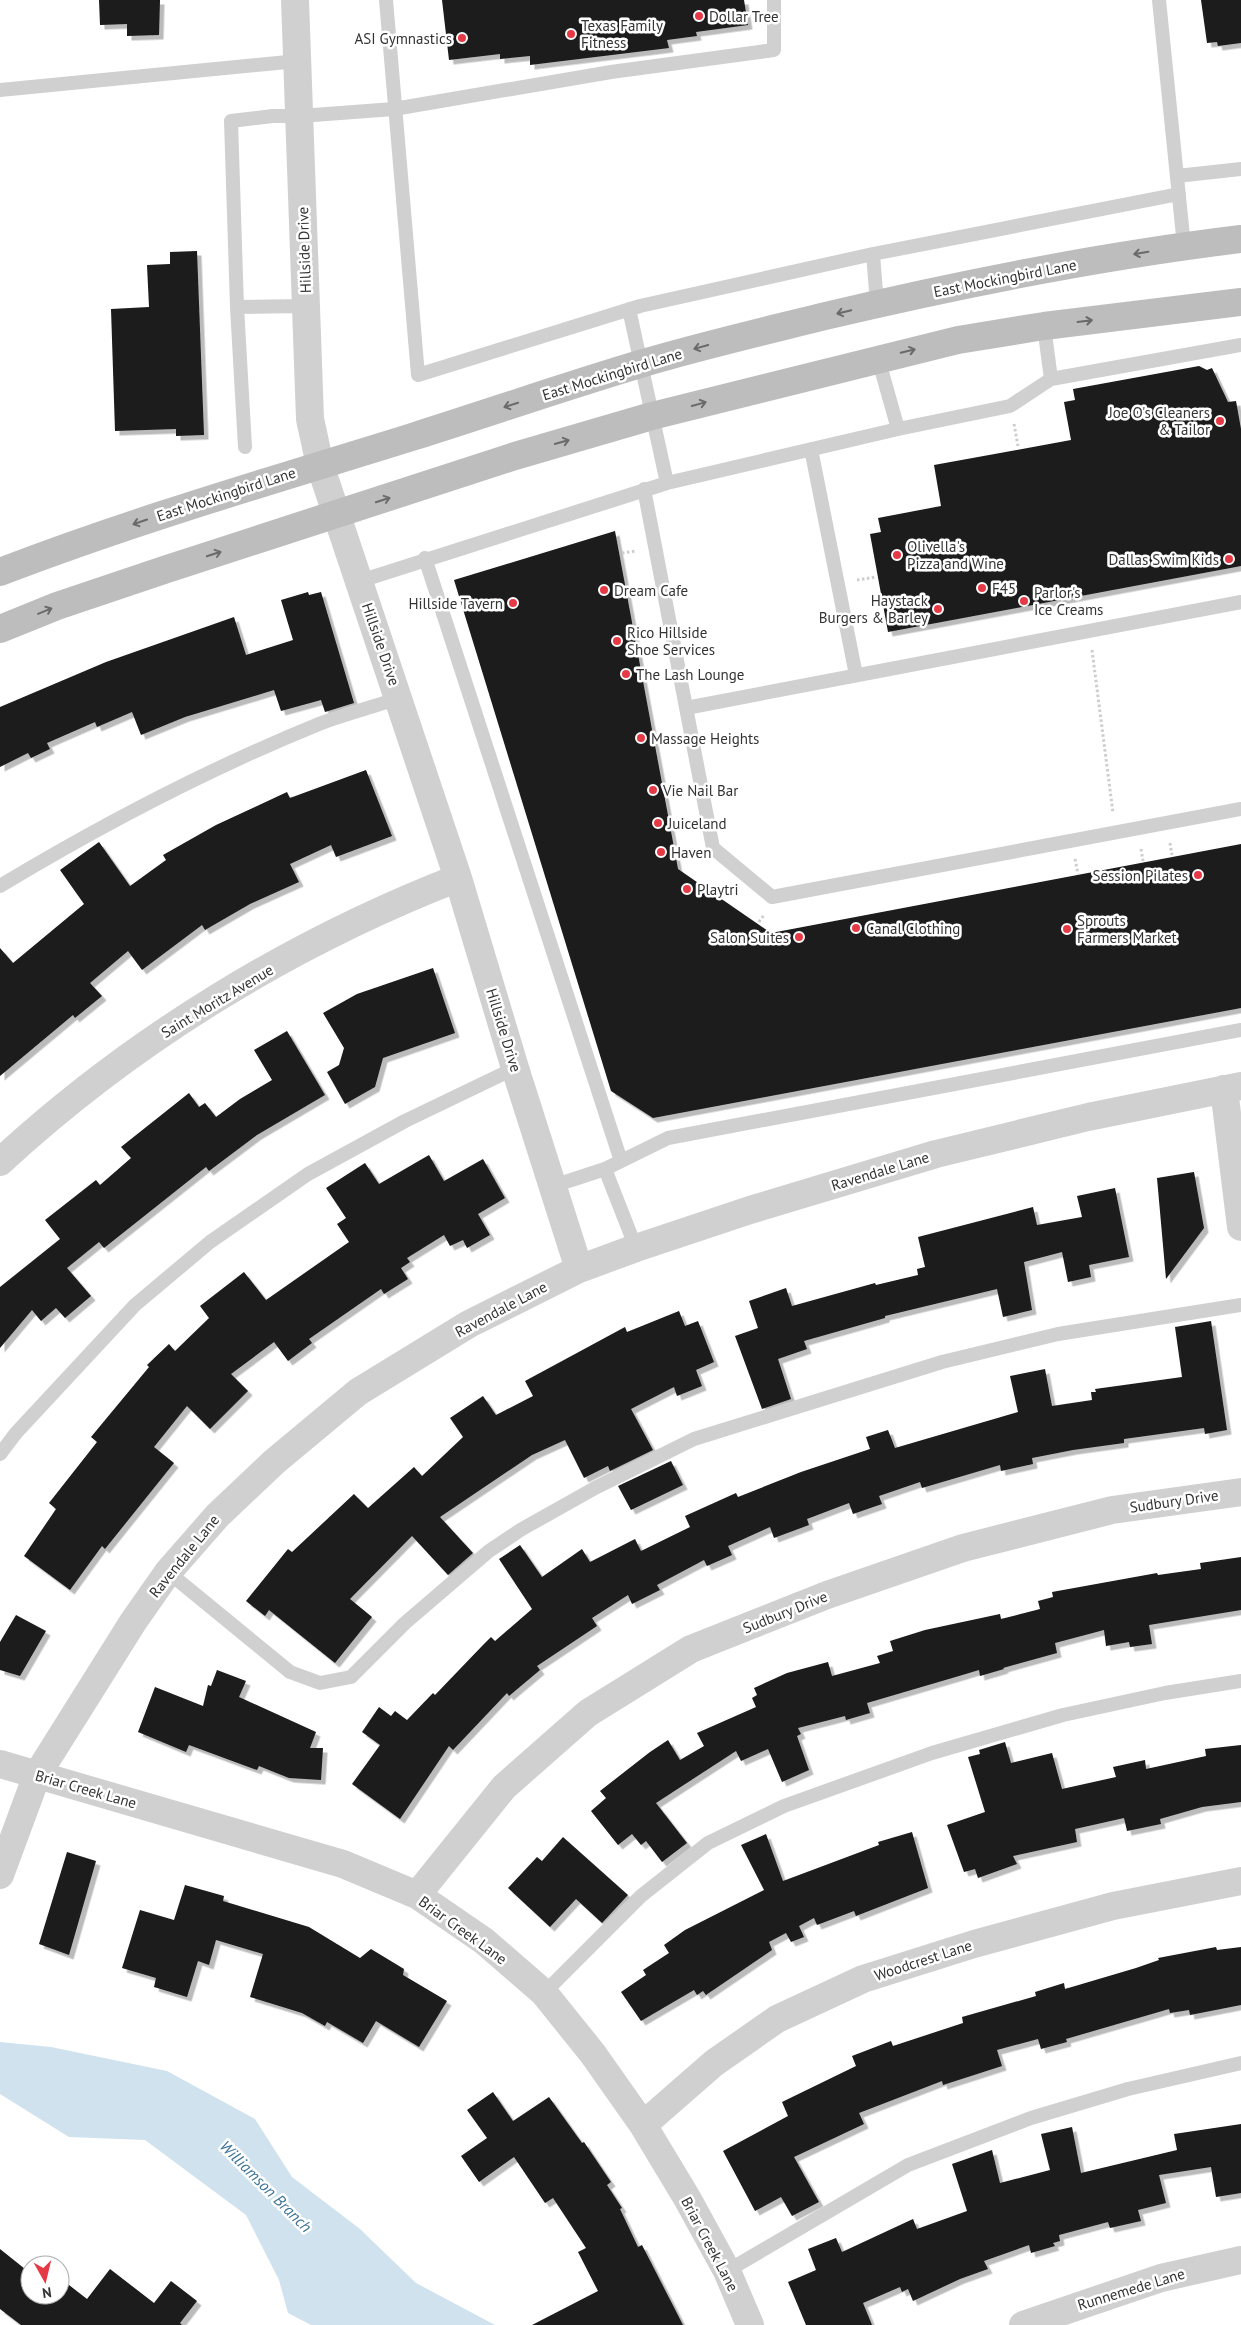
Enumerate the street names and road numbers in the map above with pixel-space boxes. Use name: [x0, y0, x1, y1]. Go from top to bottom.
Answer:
street label: Hillside Drive: [293, 206, 315, 294]
street label: East Mockingbird Lane: [932, 255, 1078, 301]
street label: East Mockingbird Lane: [540, 344, 684, 404]
street label: East Mockingbird Lane: [154, 463, 298, 525]
street label: Hillside Drive: [358, 600, 404, 688]
street label: Saint Moritz Avenue: [157, 960, 277, 1042]
street label: Hillside Drive: [482, 986, 526, 1074]
street label: Ravendale Lane: [829, 1147, 931, 1195]
street label: Ravendale Lane: [452, 1277, 550, 1341]
street label: Sudbury Drive: [1128, 1485, 1220, 1517]
street label: Ravendale Lane: [145, 1511, 223, 1601]
street label: Sudbury Drive: [740, 1586, 830, 1638]
street label: Briar Creek Lane: [33, 1765, 139, 1813]
street label: Briar Creek Lane: [415, 1892, 511, 1968]
street label: Woodcrest Lane: [872, 1935, 974, 1985]
street label: Briar Creek Lane: [677, 2193, 743, 2295]
street label: Runnemede Lane: [1075, 2264, 1187, 2314]

